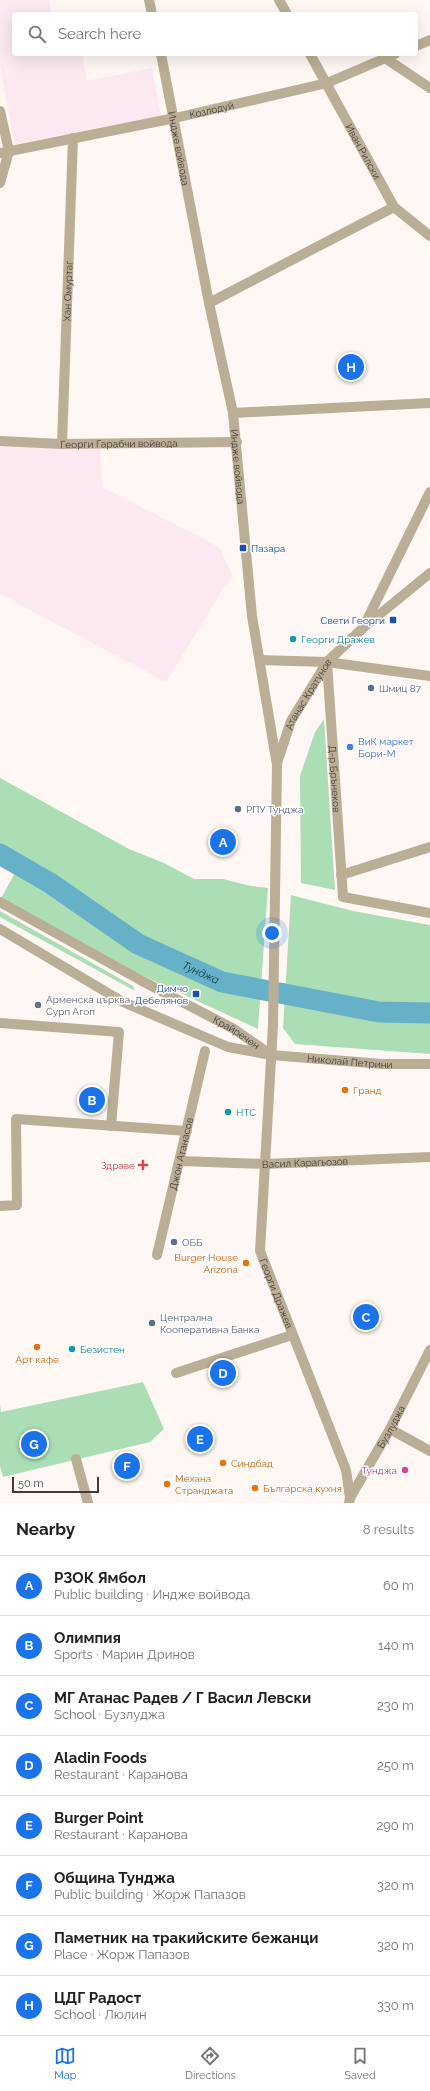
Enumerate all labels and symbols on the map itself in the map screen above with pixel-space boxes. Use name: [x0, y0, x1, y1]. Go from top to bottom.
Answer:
street label: Козлодуй: [188, 99, 235, 120]
street label: Индже войвода: [167, 110, 192, 186]
street label: Иван Рилски: [344, 122, 383, 181]
street label: Хан Омуртаг: [61, 261, 74, 322]
pin: H: [338, 352, 364, 382]
street label: Индже войвода: [229, 429, 247, 505]
street label: Георги Гарабчи войвода: [60, 437, 178, 450]
marker: Пазара: [238, 543, 248, 553]
place label: Пазара: [251, 543, 285, 554]
place label: Свети Георги: [321, 615, 385, 626]
marker: Свети Георги: [388, 615, 398, 625]
marker: Георги Дражев: [288, 634, 298, 644]
place label: Георги Дражев: [301, 634, 375, 645]
street label: Атанас Кратунов: [283, 656, 333, 731]
marker: Шмиц 87: [366, 683, 376, 693]
place label: Шмиц 87: [379, 683, 422, 694]
place label: ВиК маркет Бори-М: [358, 736, 414, 759]
marker: ВиК маркет Бори-М: [345, 742, 355, 752]
street label: Д-р Брънеков: [327, 745, 343, 813]
marker: РПУ Тунджа: [233, 804, 243, 814]
place label: РПУ Тунджа: [246, 804, 303, 815]
pin: A: [210, 827, 236, 857]
your location: [262, 923, 282, 943]
water label: Тунджа: [181, 959, 222, 987]
place label: Димчо Дебелянов: [135, 983, 188, 1006]
marker: Димчо Дебелянов: [191, 989, 201, 999]
place label: Арменска църква Сурп Агоп: [46, 994, 130, 1017]
marker: Арменска църква Сурп Агоп: [33, 1000, 43, 1010]
street label: Крайречен: [211, 1014, 262, 1051]
street label: Николай Петрини: [307, 1052, 392, 1070]
pin: B: [79, 1085, 105, 1115]
marker: Гранд: [340, 1085, 350, 1095]
place label: Гранд: [353, 1085, 382, 1096]
marker: НТС: [223, 1107, 233, 1117]
place label: НТС: [236, 1107, 256, 1118]
street label: Джон Атанасов: [167, 1116, 195, 1191]
street label: Васил Карагьозов: [262, 1155, 348, 1170]
place label: Здраве: [101, 1160, 135, 1171]
marker: Здраве: [138, 1160, 148, 1170]
marker: ОББ: [169, 1237, 179, 1247]
place label: ОББ: [182, 1237, 203, 1248]
place label: Burger House Arizona: [174, 1252, 238, 1275]
street label: Георги Дражев: [258, 1257, 295, 1330]
marker: Burger House Arizona: [241, 1258, 251, 1268]
pin: C: [353, 1302, 379, 1332]
place label: Централна Кооперативна Банка: [160, 1312, 259, 1335]
marker: Централна Кооперативна Банка: [147, 1318, 157, 1328]
marker: Арт кафе: [32, 1342, 42, 1352]
marker: Безистен: [67, 1344, 77, 1354]
place label: Безистен: [80, 1344, 125, 1355]
place label: Арт кафе: [15, 1354, 59, 1365]
pin: D: [210, 1358, 236, 1388]
street label: Бузлуджа: [375, 1404, 407, 1450]
pin: E: [187, 1424, 213, 1454]
pin: G: [21, 1429, 47, 1459]
pin: F: [114, 1451, 140, 1481]
marker: Синдбад: [218, 1458, 228, 1468]
place label: Синдбад: [231, 1458, 273, 1469]
place label: Тунджа: [361, 1465, 397, 1476]
marker: Тунджа: [400, 1465, 410, 1475]
place label: Механа Странджата: [175, 1473, 233, 1496]
scale bar: [12, 1475, 99, 1494]
marker: Механа Странджата: [162, 1479, 172, 1489]
marker: Българска кухня: [250, 1483, 260, 1493]
place label: Българска кухня: [263, 1483, 342, 1494]

